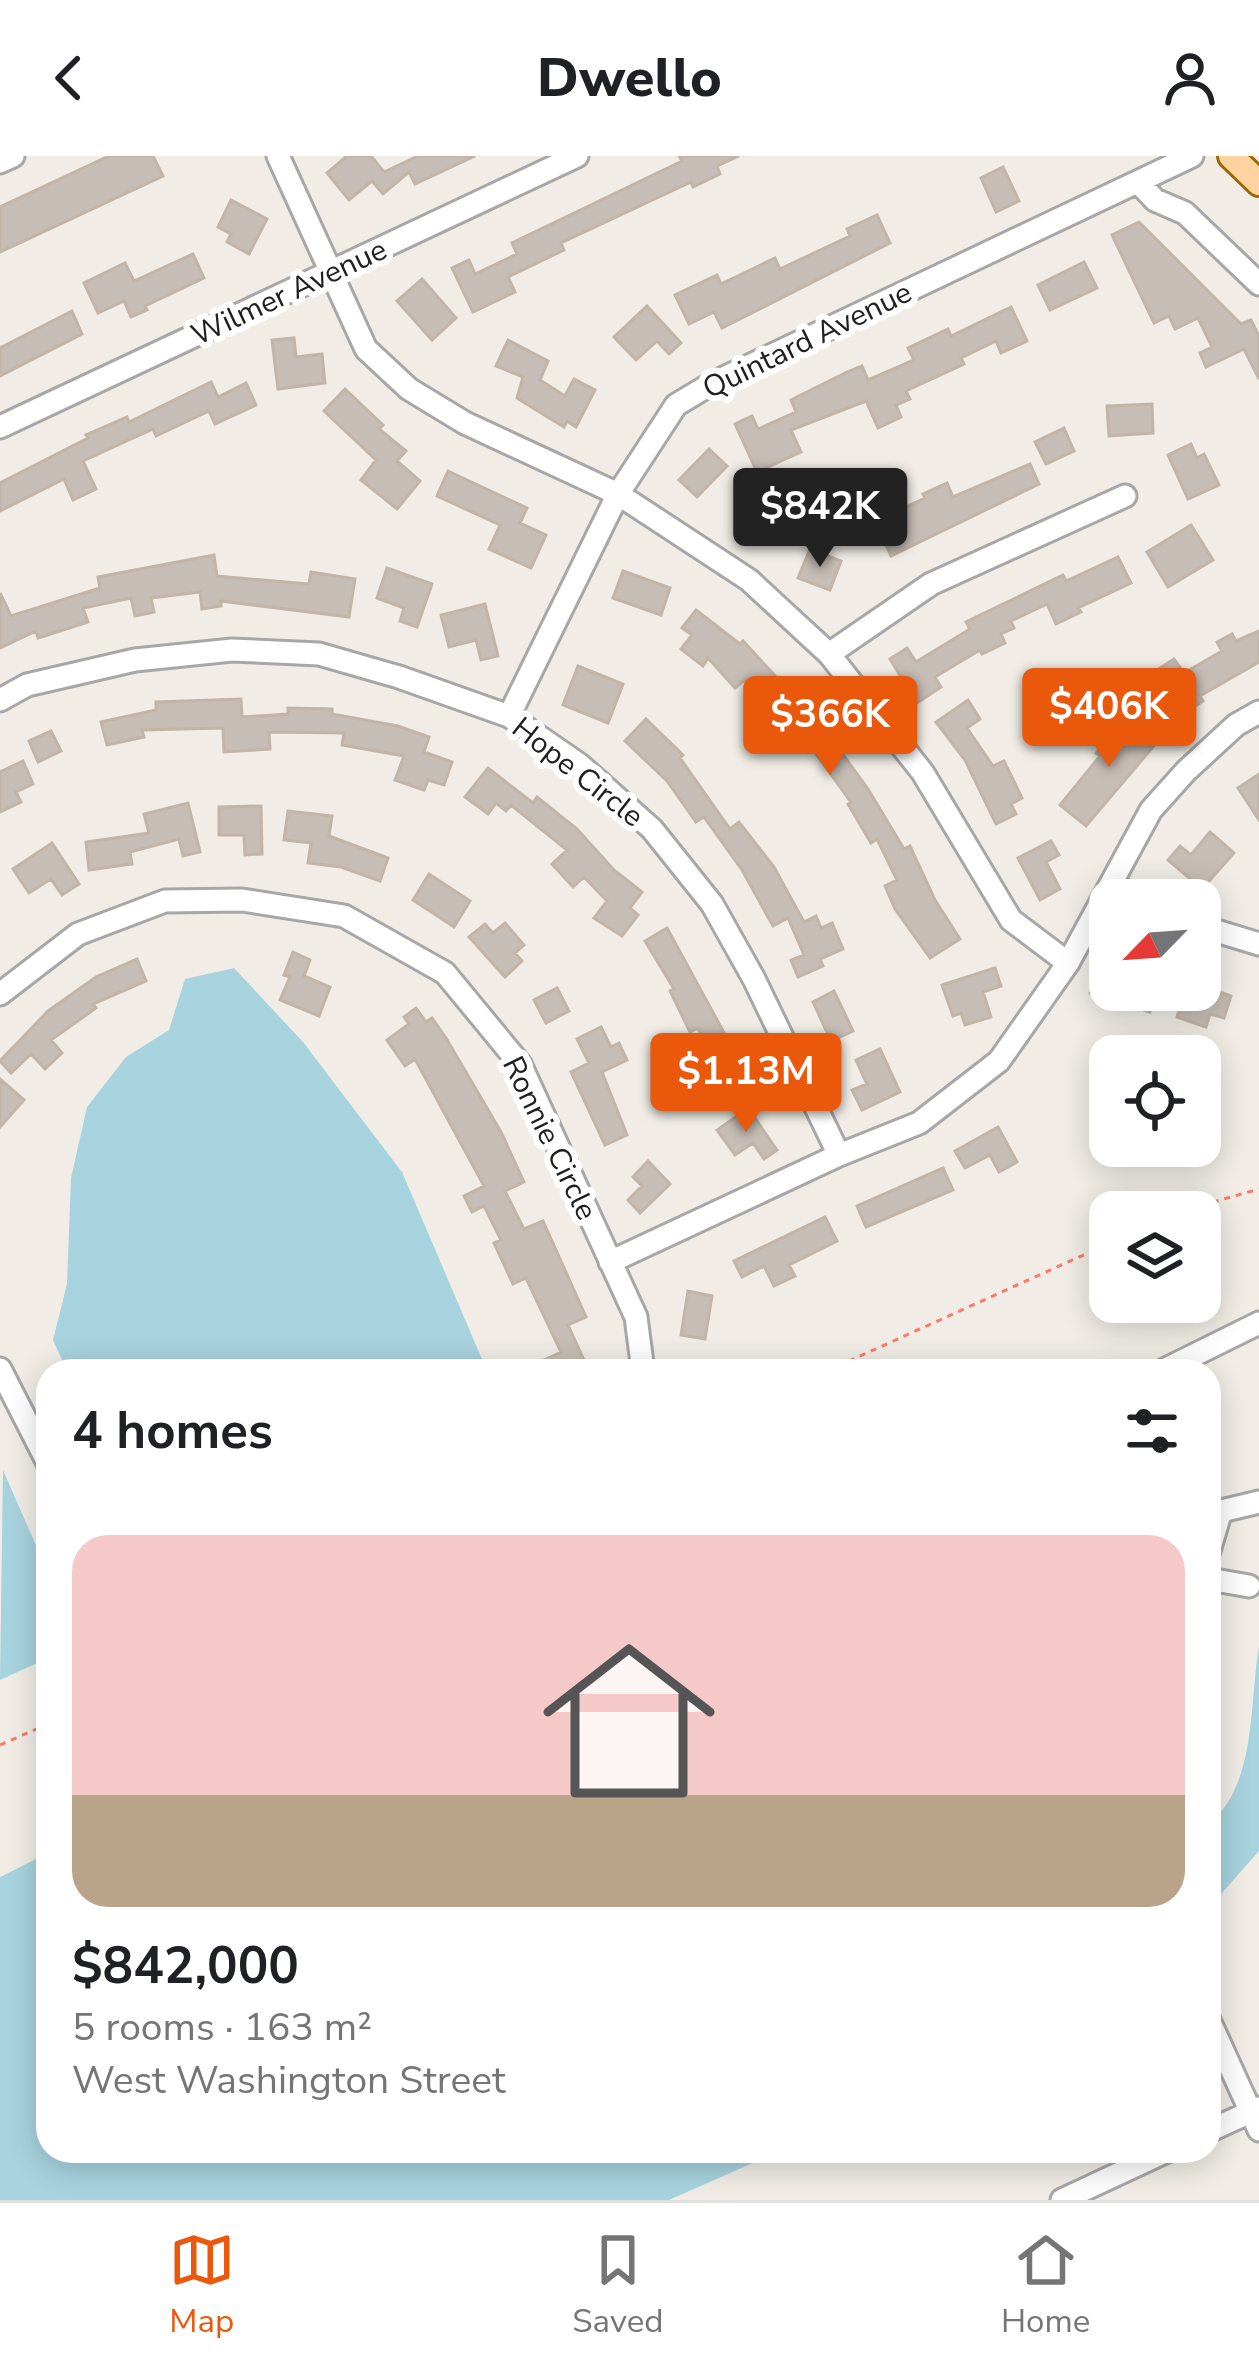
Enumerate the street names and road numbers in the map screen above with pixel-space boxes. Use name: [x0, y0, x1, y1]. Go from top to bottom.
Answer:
street label: Wilmer Avenue: [185, 229, 394, 356]
street label: Quintard Avenue: [696, 272, 919, 409]
street label: Hope Circle: [503, 708, 652, 837]
street label: Ronnie Circle: [492, 1050, 607, 1227]

